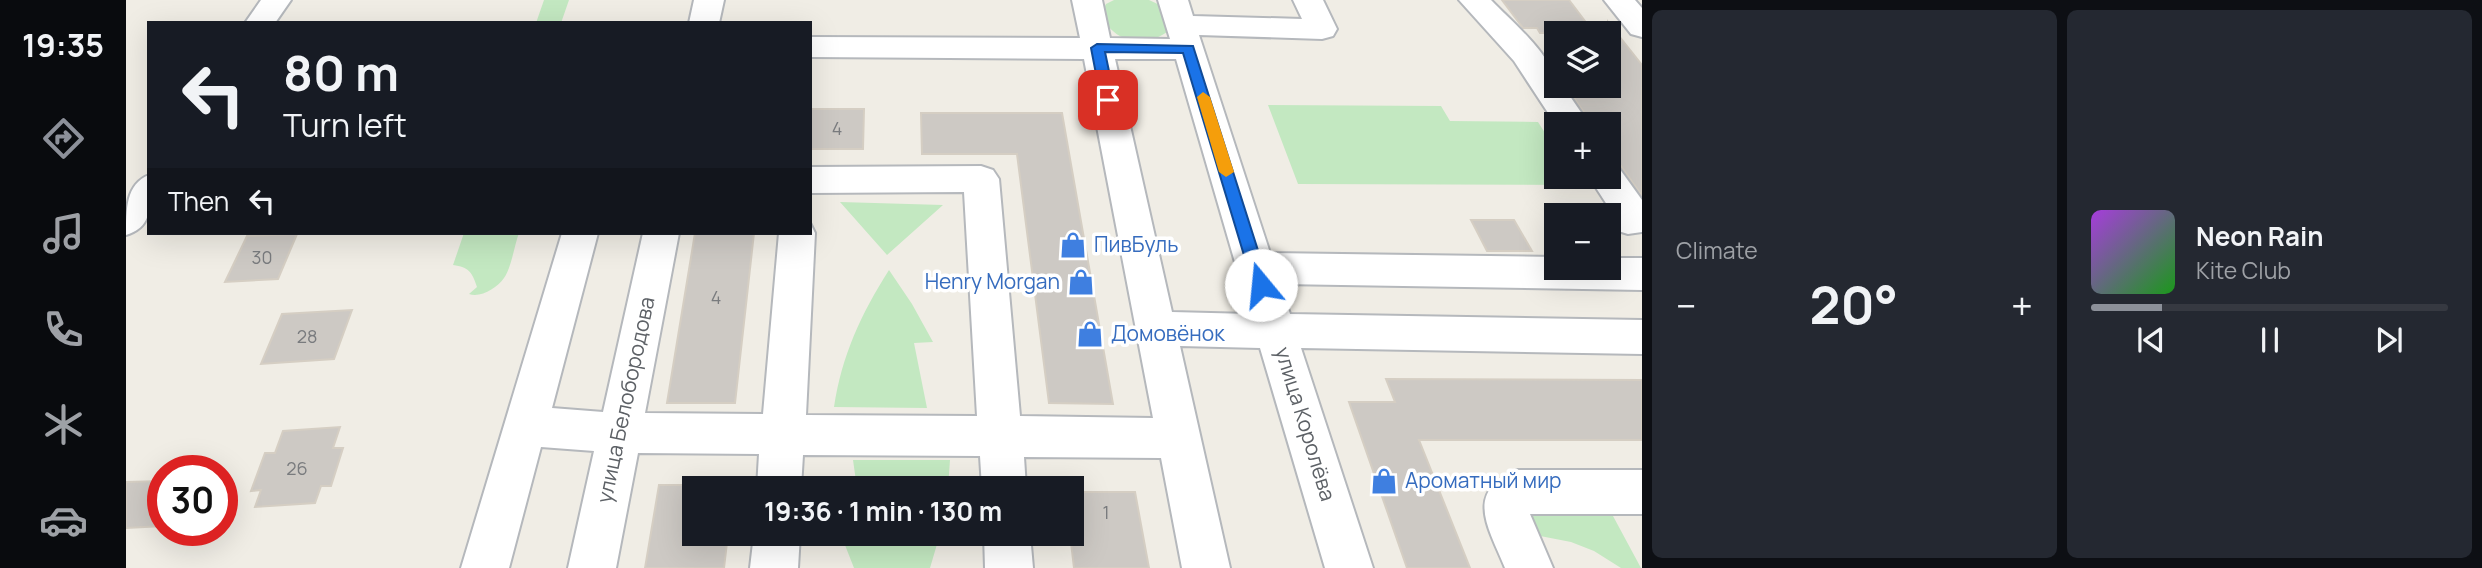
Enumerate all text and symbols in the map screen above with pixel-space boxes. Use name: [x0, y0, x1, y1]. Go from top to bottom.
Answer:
map controls: [1544, 21, 1621, 280]
button: layers: [1544, 21, 1621, 98]
text: 19:35: [22, 23, 104, 67]
text: 80 m: [283, 39, 399, 106]
icon: left: [168, 49, 259, 140]
pin: [1078, 70, 1138, 130]
icon: arrive: [1089, 81, 1127, 119]
text: Turn left: [283, 103, 407, 147]
button: +: [1544, 112, 1621, 189]
icon: directions: [39, 114, 88, 163]
house number: 4: [832, 116, 842, 140]
icon: left: [243, 182, 281, 220]
text: Then: [168, 183, 229, 219]
button: −: [1544, 203, 1621, 280]
icon: music: [39, 209, 88, 258]
text: Neon Rain: [2196, 218, 2324, 254]
shop icon: ПивБуль: [1058, 230, 1088, 260]
place label: ПивБуль: [1094, 230, 1178, 258]
text: Climate: [1676, 234, 1758, 266]
house number: 30: [252, 245, 272, 269]
position arrow: [1224, 248, 1298, 322]
text: Kite Club: [2196, 254, 2291, 286]
place label: Henry Morgan: [925, 267, 1060, 295]
shop icon: Henry Morgan: [1066, 267, 1096, 297]
text: 20°: [1810, 269, 1898, 340]
text: −: [1676, 279, 1697, 331]
text: +: [2011, 279, 2033, 331]
house number: 4: [711, 285, 721, 309]
street label: улица Белобородова: [589, 294, 661, 506]
icon: phone: [39, 305, 88, 354]
shop icon: Домовёнок: [1075, 319, 1105, 349]
place label: Домовёнок: [1111, 319, 1225, 347]
icon: previous: [2132, 321, 2170, 359]
icon: pause: [2251, 321, 2289, 359]
icon: next: [2370, 321, 2408, 359]
house number: 28: [297, 324, 317, 348]
street label: улица Королёва: [1269, 343, 1343, 504]
icon: climate: [39, 400, 88, 449]
speed limit sign: 30: [147, 455, 238, 546]
house number: 26: [286, 456, 308, 480]
shop icon: Ароматный мир: [1369, 466, 1399, 496]
place label: Ароматный мир: [1405, 466, 1562, 494]
text: 19:36 · 1 min · 130 m: [764, 493, 1002, 529]
icon: car: [39, 496, 88, 545]
house number: 1: [1102, 500, 1110, 524]

